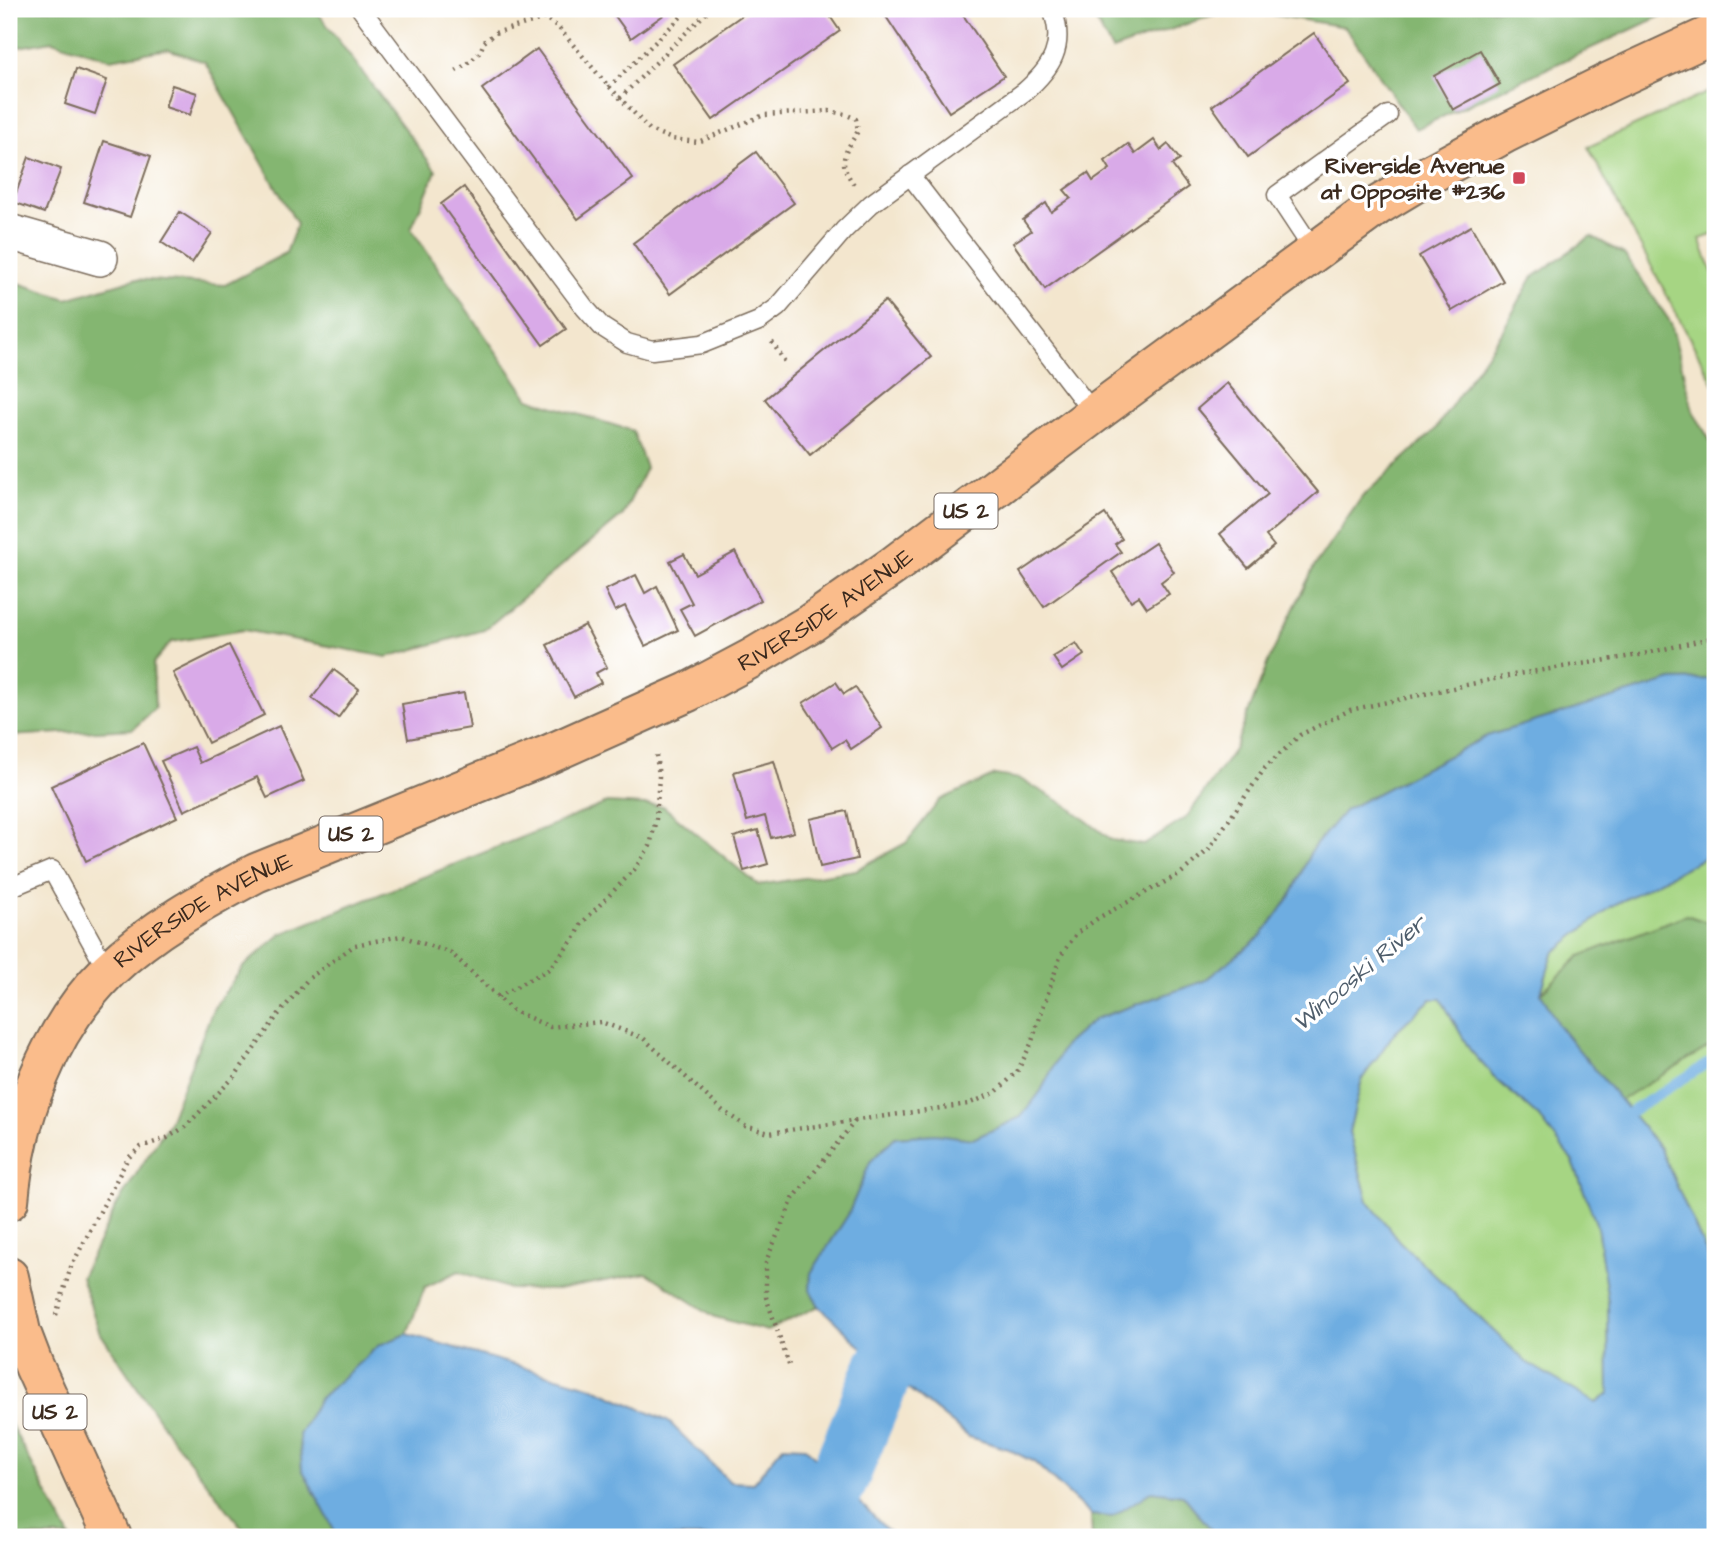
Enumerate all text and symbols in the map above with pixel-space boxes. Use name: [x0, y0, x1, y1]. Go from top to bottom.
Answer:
place label: Riverside Avenue at Opposite #236: [1320, 150, 1506, 208]
marker: Riverside Avenue at Opposite #236: [1511, 170, 1527, 186]
road number: US 2: [934, 494, 998, 528]
street label: RIVERSIDE AVENUE: [732, 541, 920, 680]
road number: US 2: [320, 816, 382, 852]
street label: RIVERSIDE AVENUE: [107, 845, 298, 976]
water label: Winooski River: [1286, 906, 1436, 1040]
road number: US 2: [23, 1394, 86, 1430]

